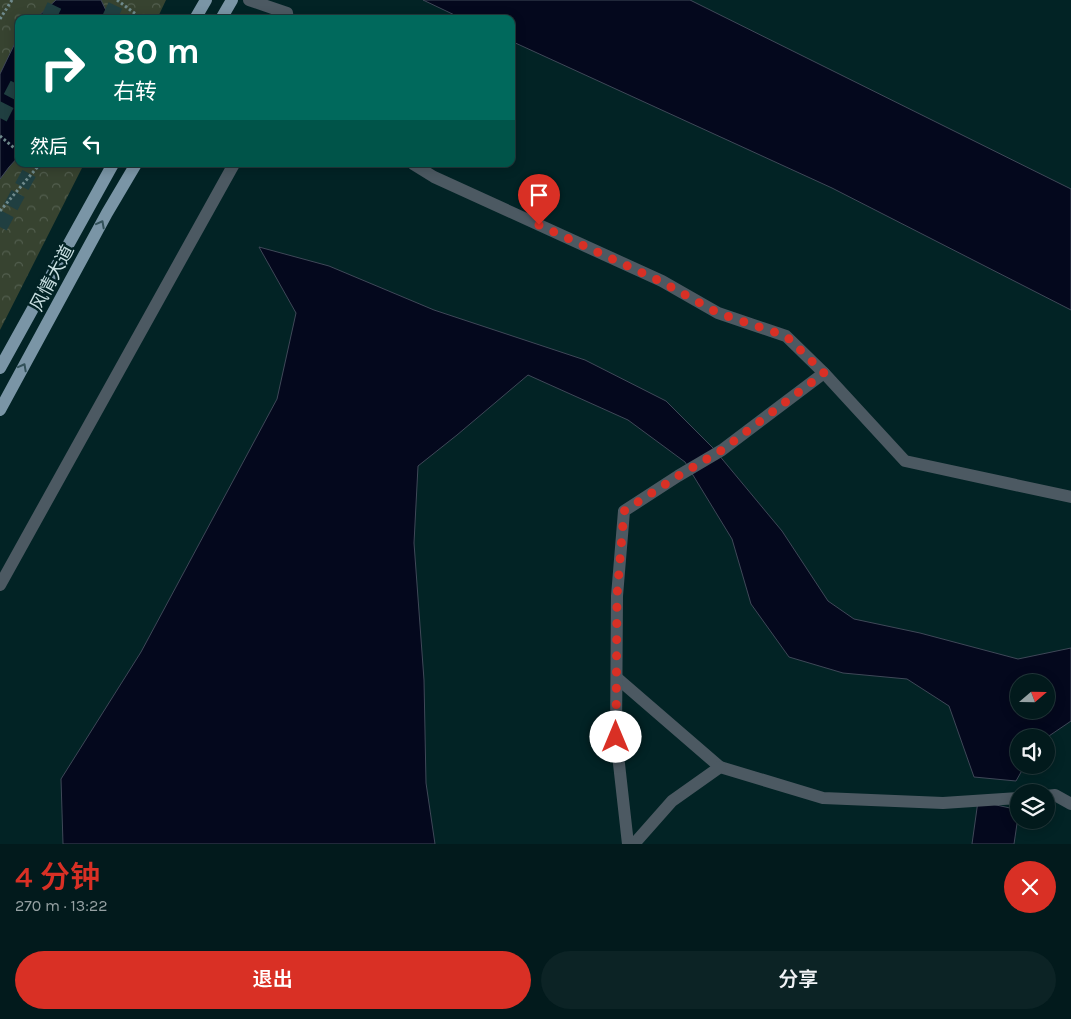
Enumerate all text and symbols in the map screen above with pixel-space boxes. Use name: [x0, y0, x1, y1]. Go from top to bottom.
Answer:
text: 80 m: [113, 31, 200, 72]
icon: right: [30, 35, 95, 100]
text: 右转: [113, 79, 157, 105]
icon: left: [78, 130, 106, 158]
text: 然后: [30, 136, 68, 158]
pin: [518, 174, 560, 225]
icon: arrive: [525, 181, 553, 209]
one-way arrow: [95, 220, 105, 229]
street label: 风情大道: [25, 241, 79, 315]
one-way arrow: [17, 363, 27, 372]
north arrow: [1010, 674, 1055, 719]
map controls: [1010, 674, 1055, 829]
position arrow: [589, 710, 641, 762]
button: sound: [1010, 729, 1055, 774]
button: layers: [1010, 784, 1055, 829]
text: 4 分钟: [15, 859, 100, 895]
button: close: [1004, 861, 1056, 913]
text: 270 m · 13:22: [15, 896, 107, 915]
button: 退出: [15, 951, 531, 1009]
button: 分享: [541, 951, 1056, 1009]

